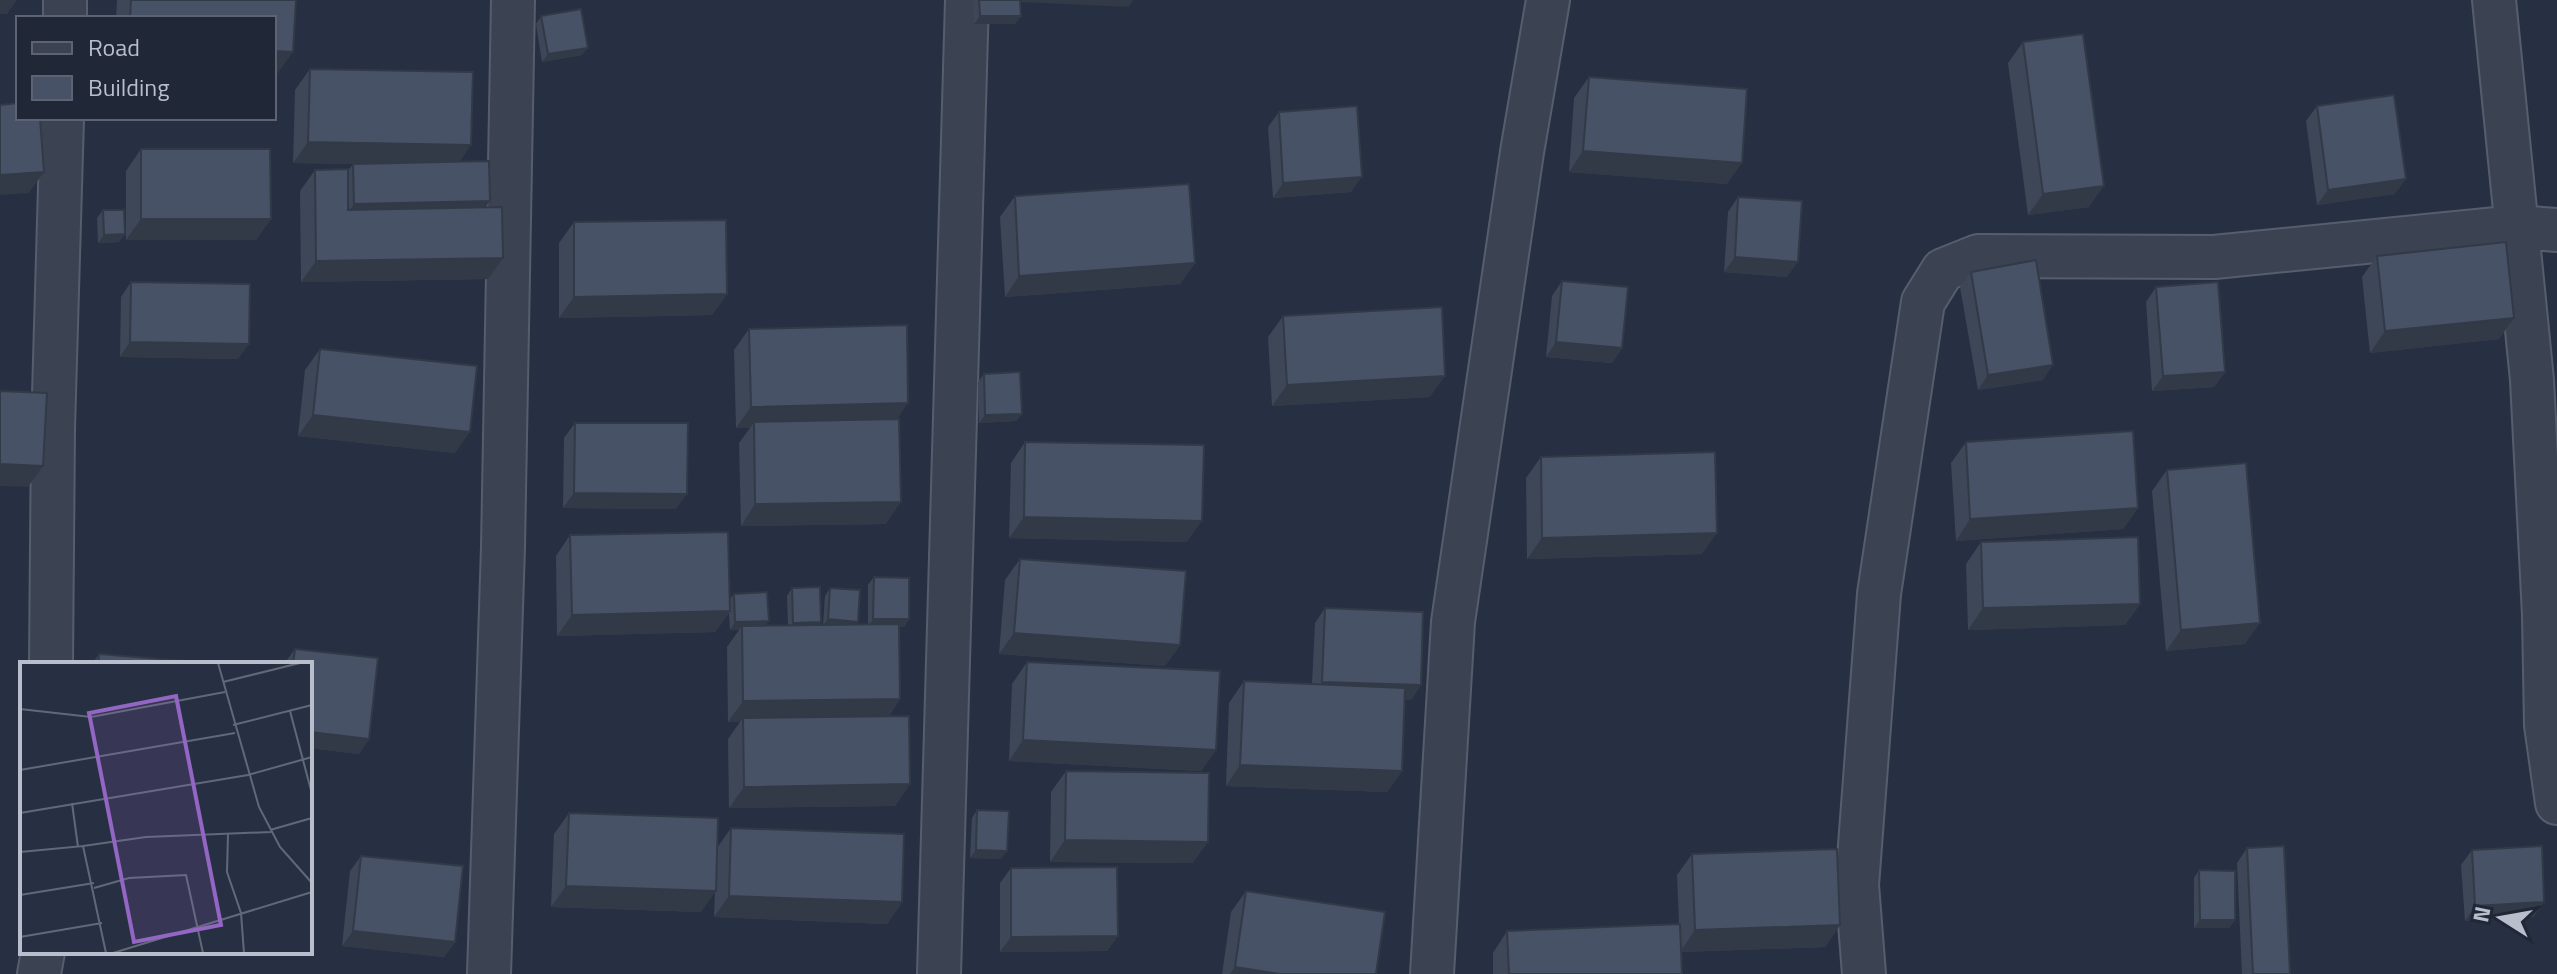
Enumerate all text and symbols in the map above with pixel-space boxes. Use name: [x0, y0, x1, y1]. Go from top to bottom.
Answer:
legend: [16, 16, 276, 120]
text: Road: [88, 29, 140, 65]
text: Building: [88, 69, 170, 105]
inset map: [20, 662, 312, 954]
north arrow: [2461, 878, 2541, 958]
text: N: [2463, 903, 2500, 925]

